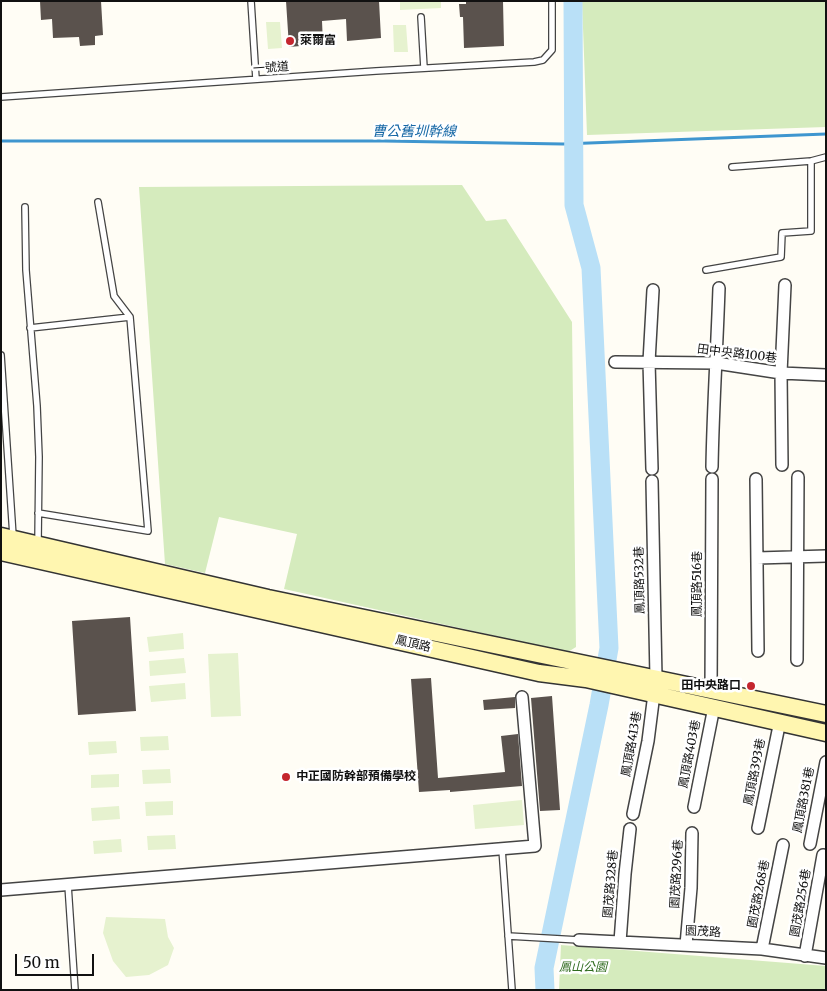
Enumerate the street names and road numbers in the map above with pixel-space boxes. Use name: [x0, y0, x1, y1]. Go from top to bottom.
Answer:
street label: 一號道: [253, 60, 289, 76]
street label: 田中央路100巷: [696, 342, 778, 366]
street label: 鳳頂路532巷: [632, 546, 648, 614]
street label: 鳳頂路516巷: [691, 551, 705, 617]
street label: 鳳頂路: [394, 633, 432, 655]
street label: 鳳頂路413巷: [619, 710, 645, 778]
street label: 鳳頂路403巷: [676, 719, 704, 789]
street label: 鳳頂路393巷: [741, 737, 769, 807]
street label: 鳳頂路381巷: [791, 766, 817, 834]
street label: 園茂路296巷: [668, 839, 686, 909]
street label: 園茂路328巷: [601, 849, 621, 919]
street label: 園茂路268巷: [745, 859, 773, 929]
street label: 園茂路256巷: [788, 868, 814, 938]
street label: 園茂路: [685, 924, 721, 940]

